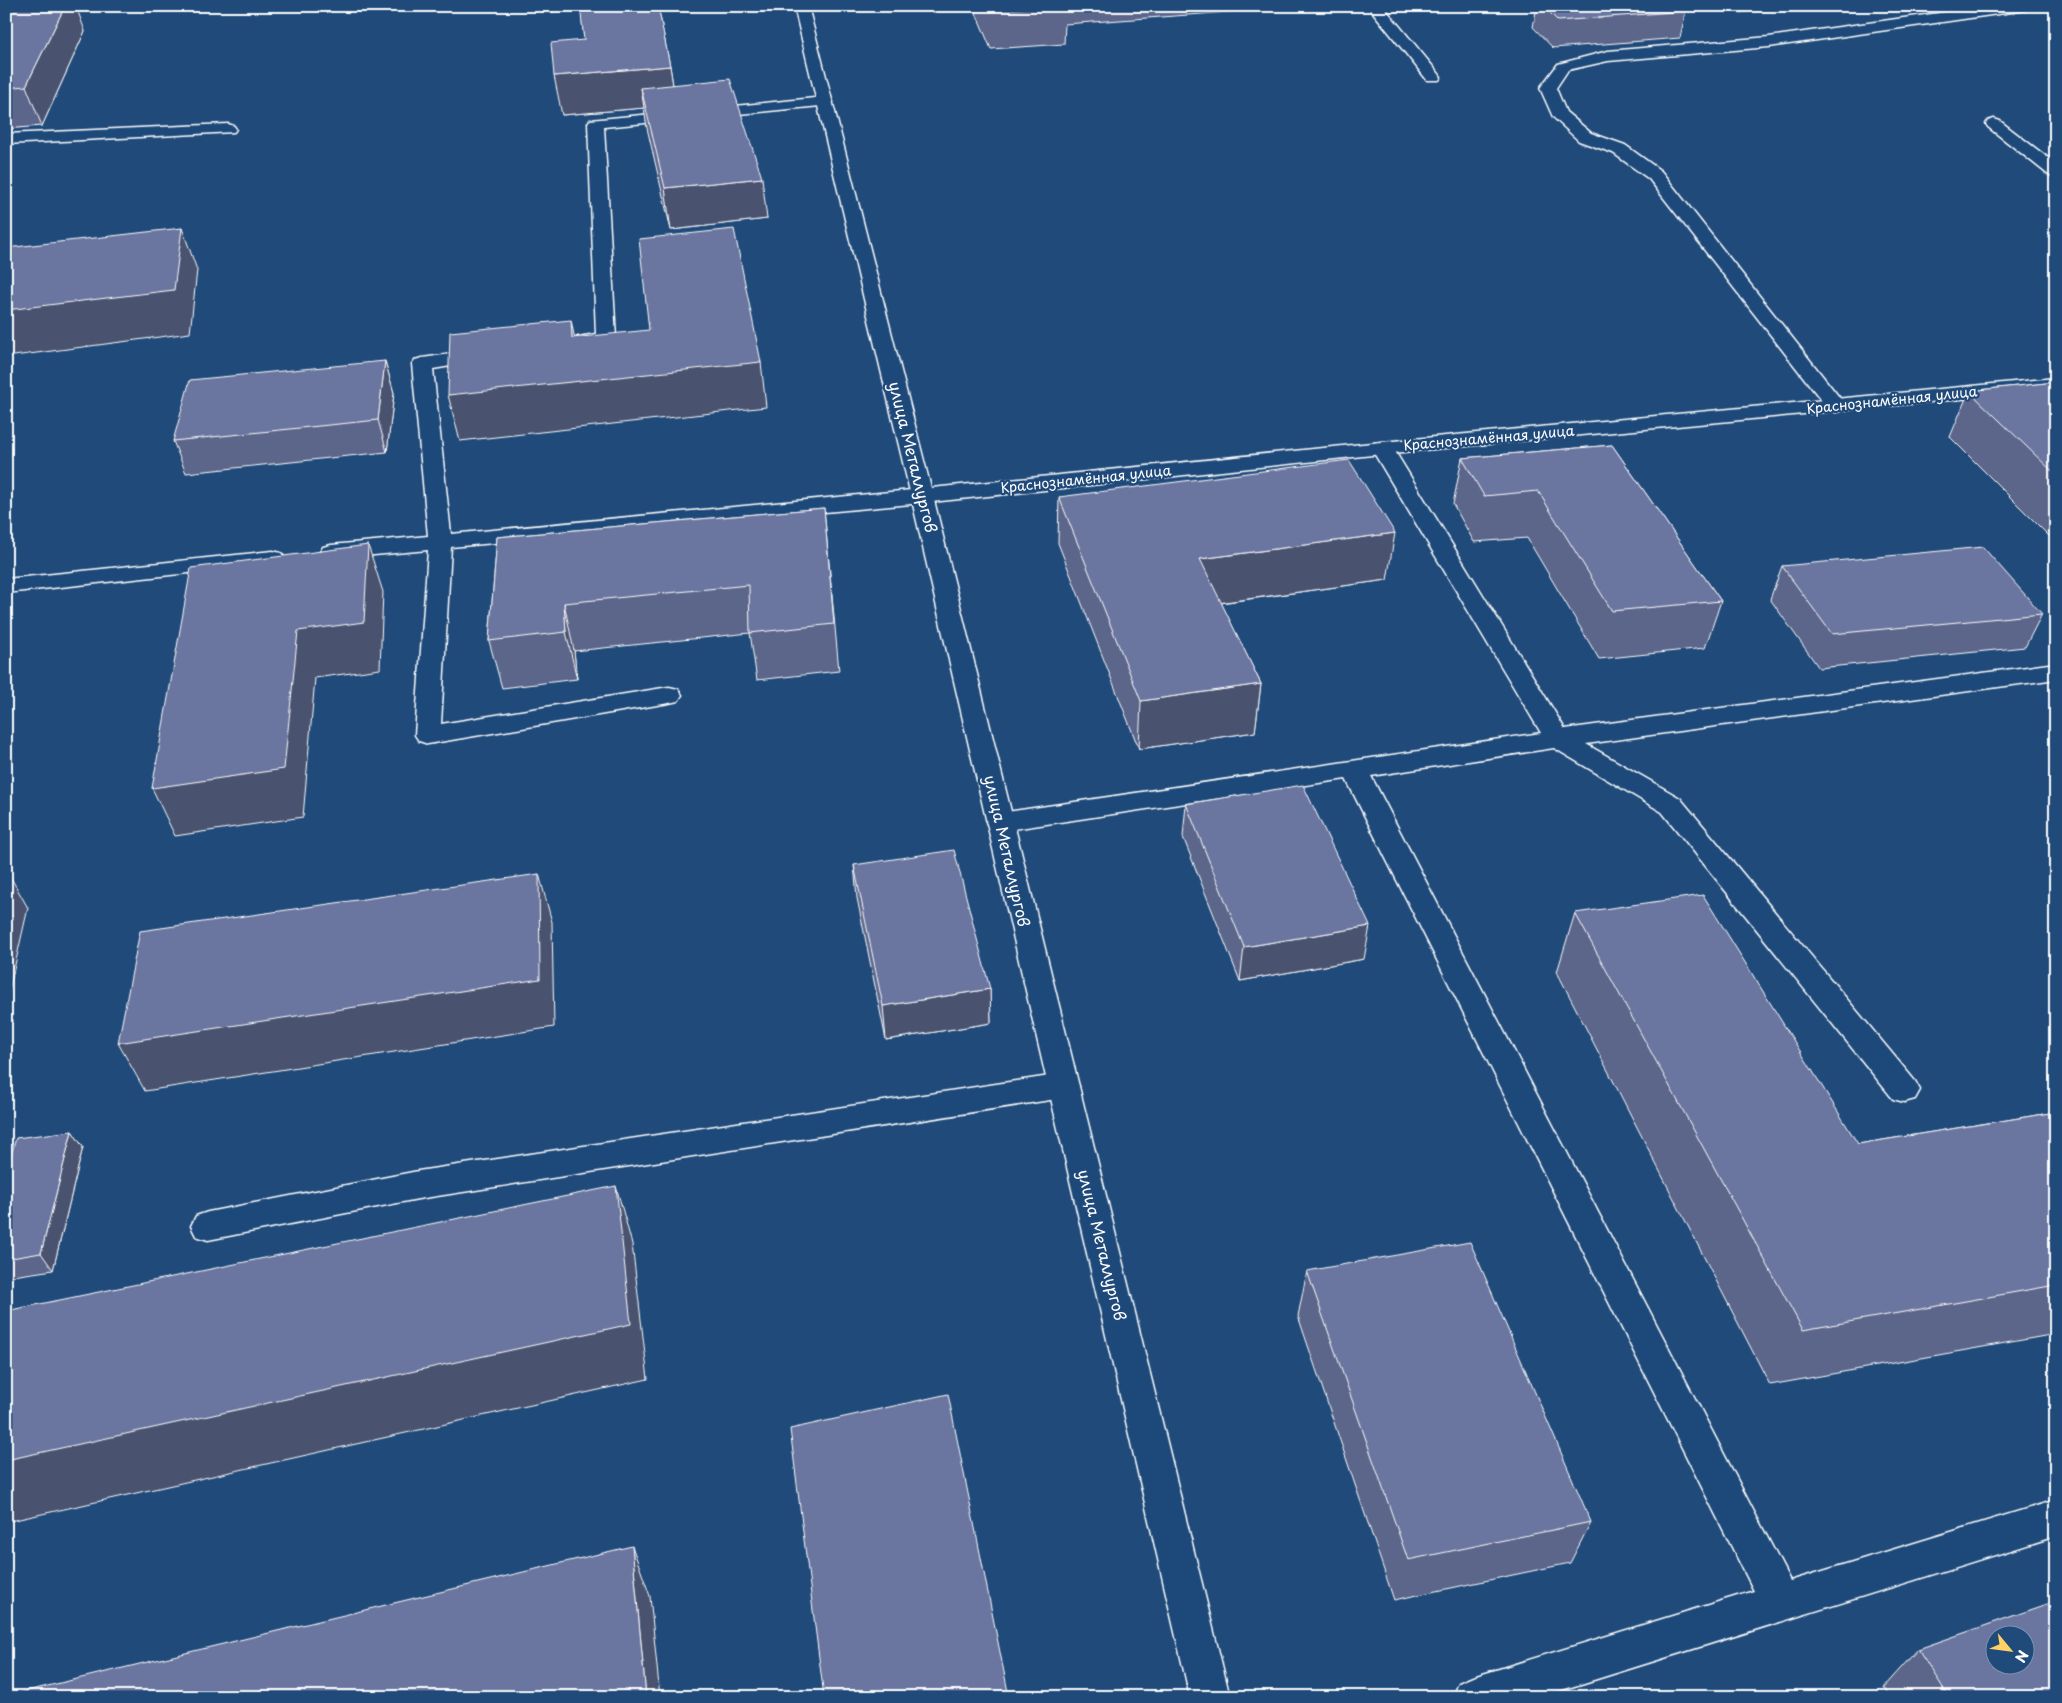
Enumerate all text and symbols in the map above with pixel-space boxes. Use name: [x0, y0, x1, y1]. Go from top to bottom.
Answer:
street label: улица Металлургов: [884, 379, 944, 535]
street label: Краснознамённая улица: [1806, 380, 1978, 419]
street label: Краснознамённая улица: [1403, 420, 1575, 455]
street label: Краснознамённая улица: [1000, 459, 1172, 498]
street label: улица Металлургов: [979, 773, 1037, 929]
street label: улица Металлургов: [1073, 1167, 1133, 1323]
north arrow: [1984, 1626, 2034, 1676]
text: N: [2010, 1647, 2034, 1666]

